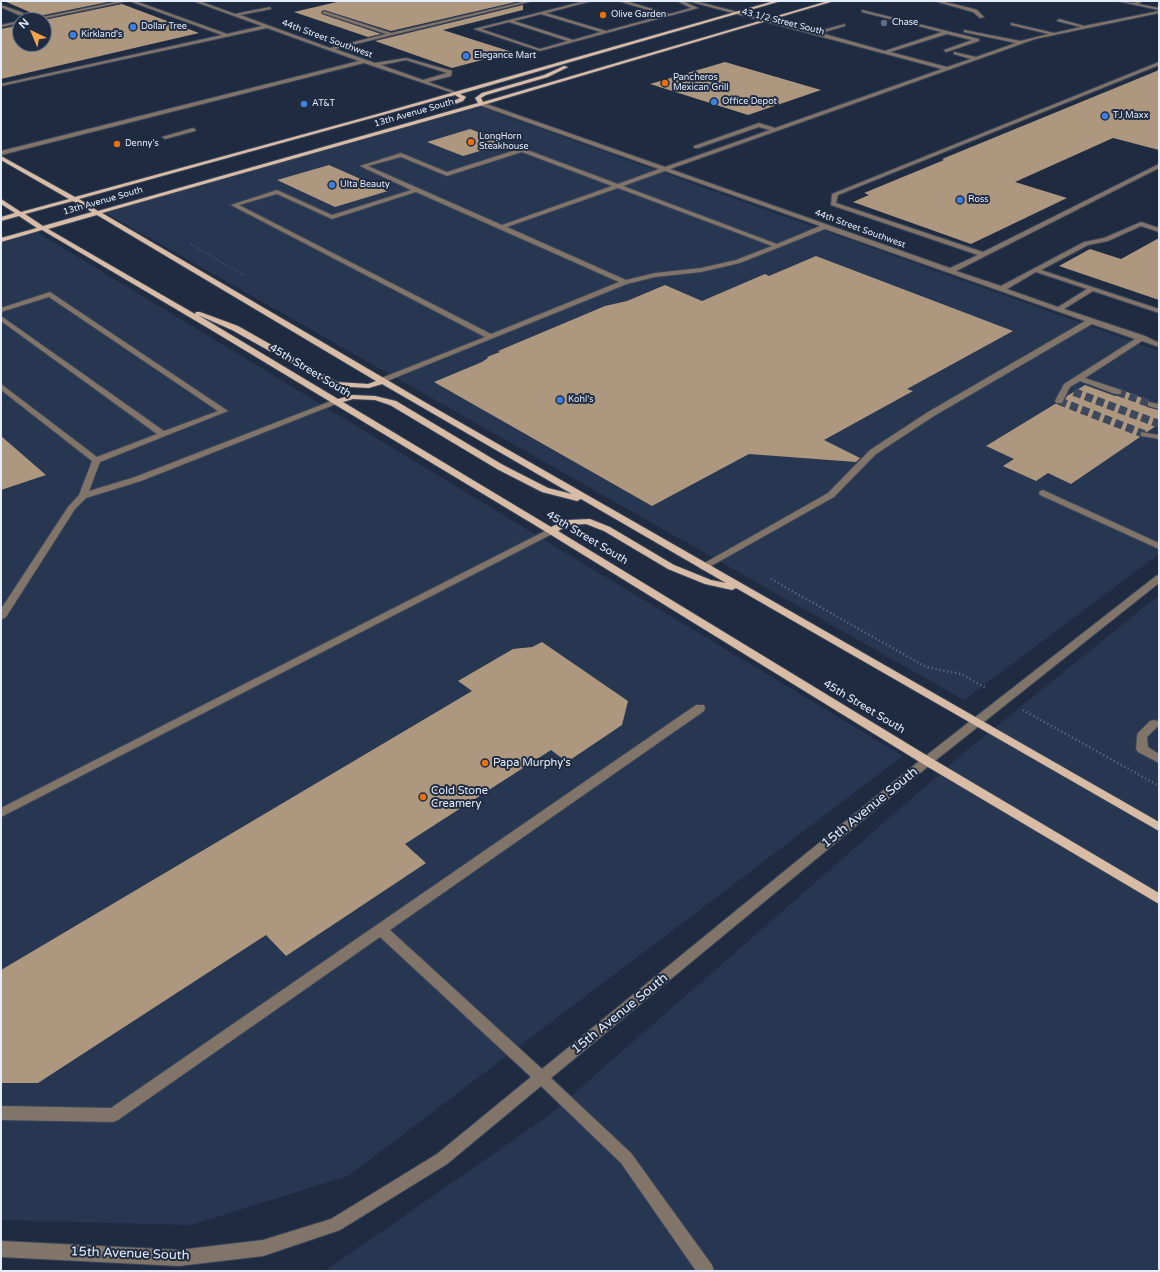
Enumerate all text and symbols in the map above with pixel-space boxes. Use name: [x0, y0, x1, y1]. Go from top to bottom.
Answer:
street label: 43 1/2 Street South: [741, 7, 825, 37]
marker: Olive Garden: [598, 10, 608, 20]
place label: Olive Garden: [611, 10, 666, 20]
north arrow: [12, 12, 52, 52]
text: N: [16, 16, 32, 31]
street label: 44th Street Southwest: [280, 18, 374, 60]
marker: Chase: [879, 18, 889, 28]
place label: Chase: [892, 18, 918, 28]
marker: Dollar Tree: [128, 22, 138, 32]
place label: Dollar Tree: [141, 22, 187, 32]
marker: Kirkland's: [68, 30, 78, 40]
place label: Kirkland's: [81, 30, 122, 40]
marker: Elegance Mart: [461, 51, 471, 61]
place label: Elegance Mart: [474, 51, 536, 61]
place label: Pancheros Mexican Grill: [673, 73, 728, 94]
marker: Pancheros Mexican Grill: [660, 78, 670, 88]
street label: 13th Avenue South: [373, 96, 455, 130]
marker: Office Depot: [709, 97, 719, 107]
place label: Office Depot: [722, 97, 777, 107]
marker: AT&T: [299, 99, 309, 109]
place label: AT&T: [312, 99, 335, 109]
marker: TJ Maxx: [1100, 111, 1110, 121]
place label: TJ Maxx: [1113, 111, 1149, 121]
place label: LongHorn Steakhouse: [479, 132, 529, 153]
marker: LongHorn Steakhouse: [466, 137, 476, 147]
marker: Denny's: [112, 139, 122, 149]
place label: Denny's: [125, 139, 159, 149]
marker: Ulta Beauty: [327, 180, 337, 190]
place label: Ulta Beauty: [340, 180, 390, 190]
street label: 13th Avenue South: [62, 184, 144, 218]
marker: Ross: [955, 195, 965, 205]
place label: Ross: [968, 195, 989, 205]
street label: 44th Street Southwest: [813, 208, 907, 250]
street label: 45th Street South: [267, 341, 353, 401]
marker: Kohl's: [555, 395, 565, 405]
place label: Kohl's: [568, 395, 594, 405]
street label: 45th Street South: [544, 508, 630, 568]
street label: 45th Street South: [821, 677, 907, 737]
place label: Papa Murphy's: [493, 756, 571, 770]
marker: Papa Murphy's: [480, 758, 490, 768]
street label: 15th Avenue South: [819, 764, 921, 852]
place label: Cold Stone Creamery: [431, 784, 488, 810]
marker: Cold Stone Creamery: [418, 792, 428, 802]
street label: 15th Avenue South: [569, 970, 671, 1058]
street label: 15th Avenue South: [70, 1244, 190, 1264]

